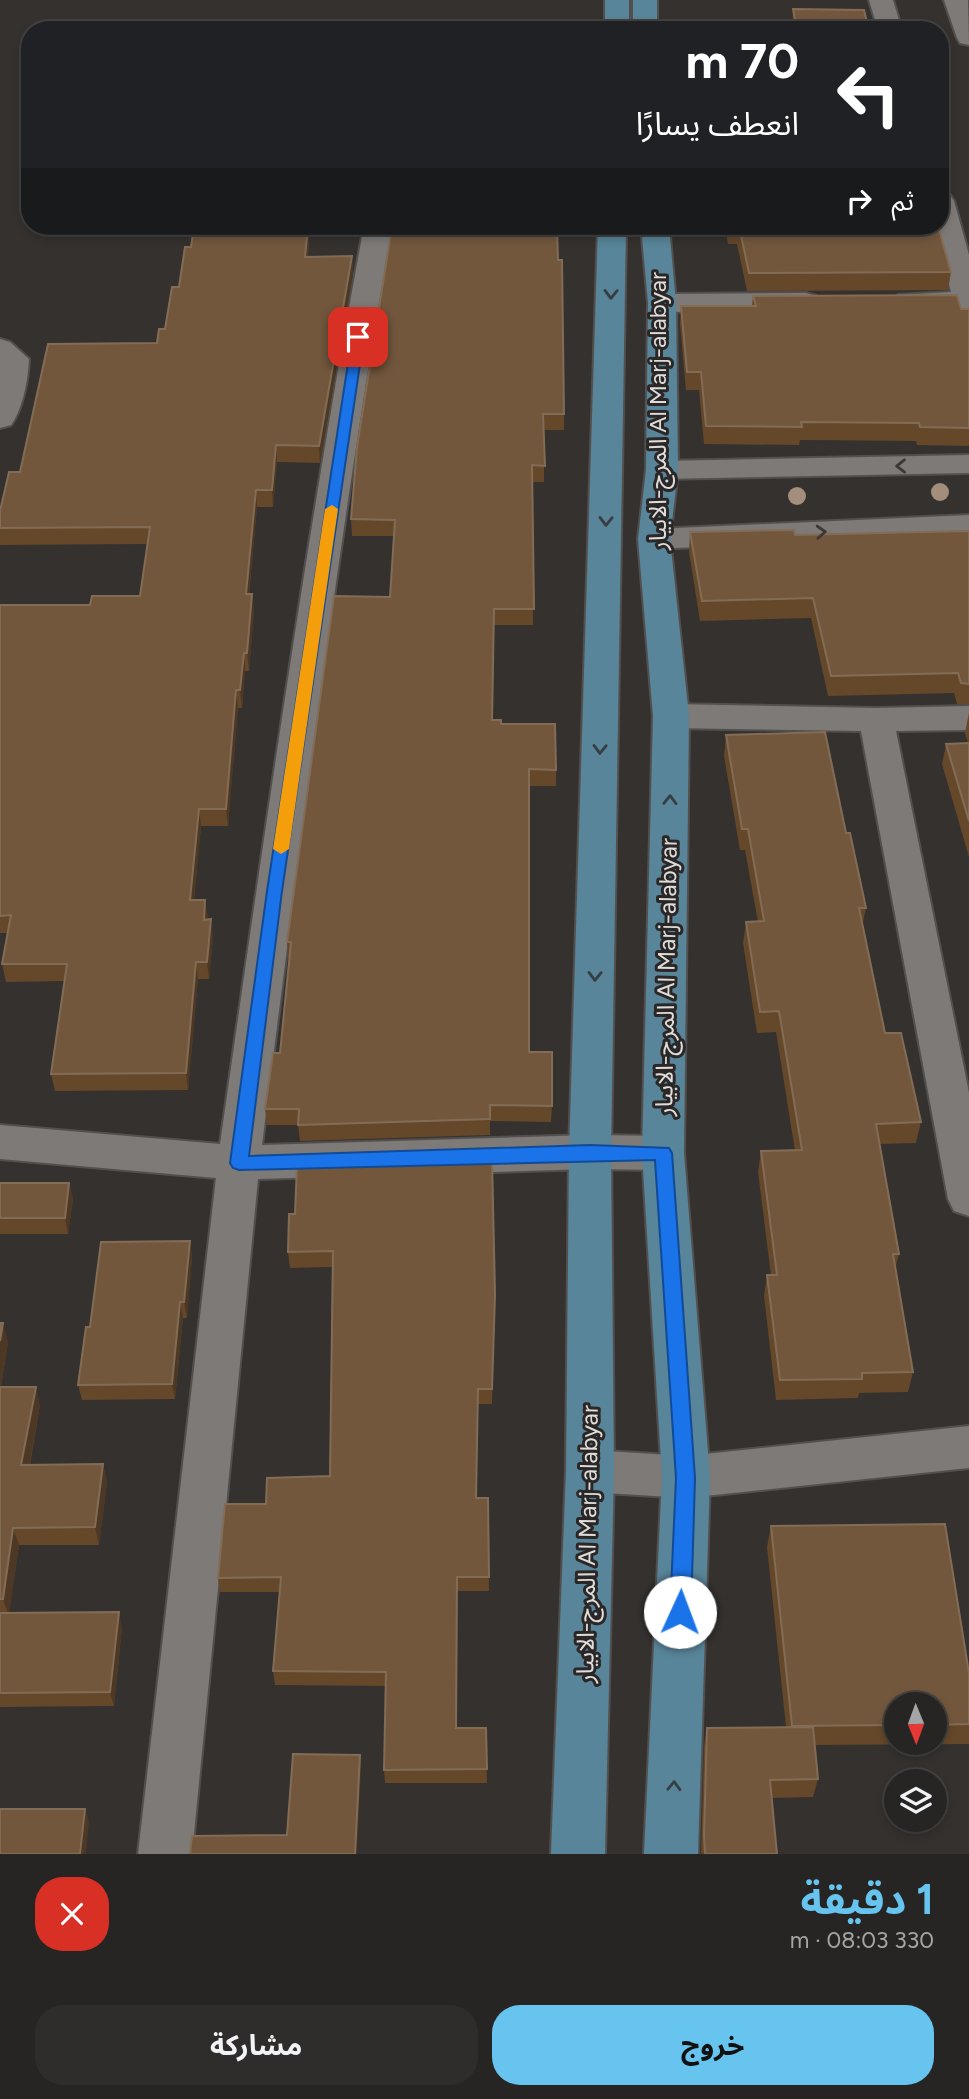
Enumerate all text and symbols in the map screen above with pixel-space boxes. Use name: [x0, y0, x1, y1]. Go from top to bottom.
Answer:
text: 70 m: [686, 31, 799, 90]
icon: left: [823, 49, 914, 140]
text: انعطف يسارًا: [636, 105, 799, 143]
icon: right: [840, 182, 878, 220]
text: ثم: [892, 185, 914, 217]
street label: المرج-الابيار Al Marj-alabyar: [643, 272, 675, 551]
one-way arrow: [603, 289, 619, 300]
pin: [328, 307, 388, 367]
icon: arrive: [339, 318, 377, 356]
one-way arrow: [895, 458, 906, 473]
one-way arrow: [598, 517, 614, 527]
one-way arrow: [815, 525, 826, 540]
one-way arrow: [593, 744, 608, 755]
one-way arrow: [662, 794, 677, 805]
street label: المرج-الابيار Al Marj-alabyar: [649, 838, 686, 1117]
one-way arrow: [587, 971, 602, 982]
street label: المرج-الابيار Al Marj-alabyar: [570, 1405, 607, 1684]
position arrow: [643, 1575, 717, 1649]
north arrow: [884, 1692, 947, 1755]
map controls: [884, 1692, 947, 1832]
button: layers: [884, 1769, 947, 1832]
one-way arrow: [666, 1780, 681, 1791]
text: 1 دقيقة: [801, 1874, 934, 1925]
button: close: [35, 1877, 109, 1951]
text: 330 m · 08:03: [790, 1926, 934, 1954]
button: مشاركة: [35, 2005, 478, 2085]
button: خروج: [492, 2005, 934, 2085]

